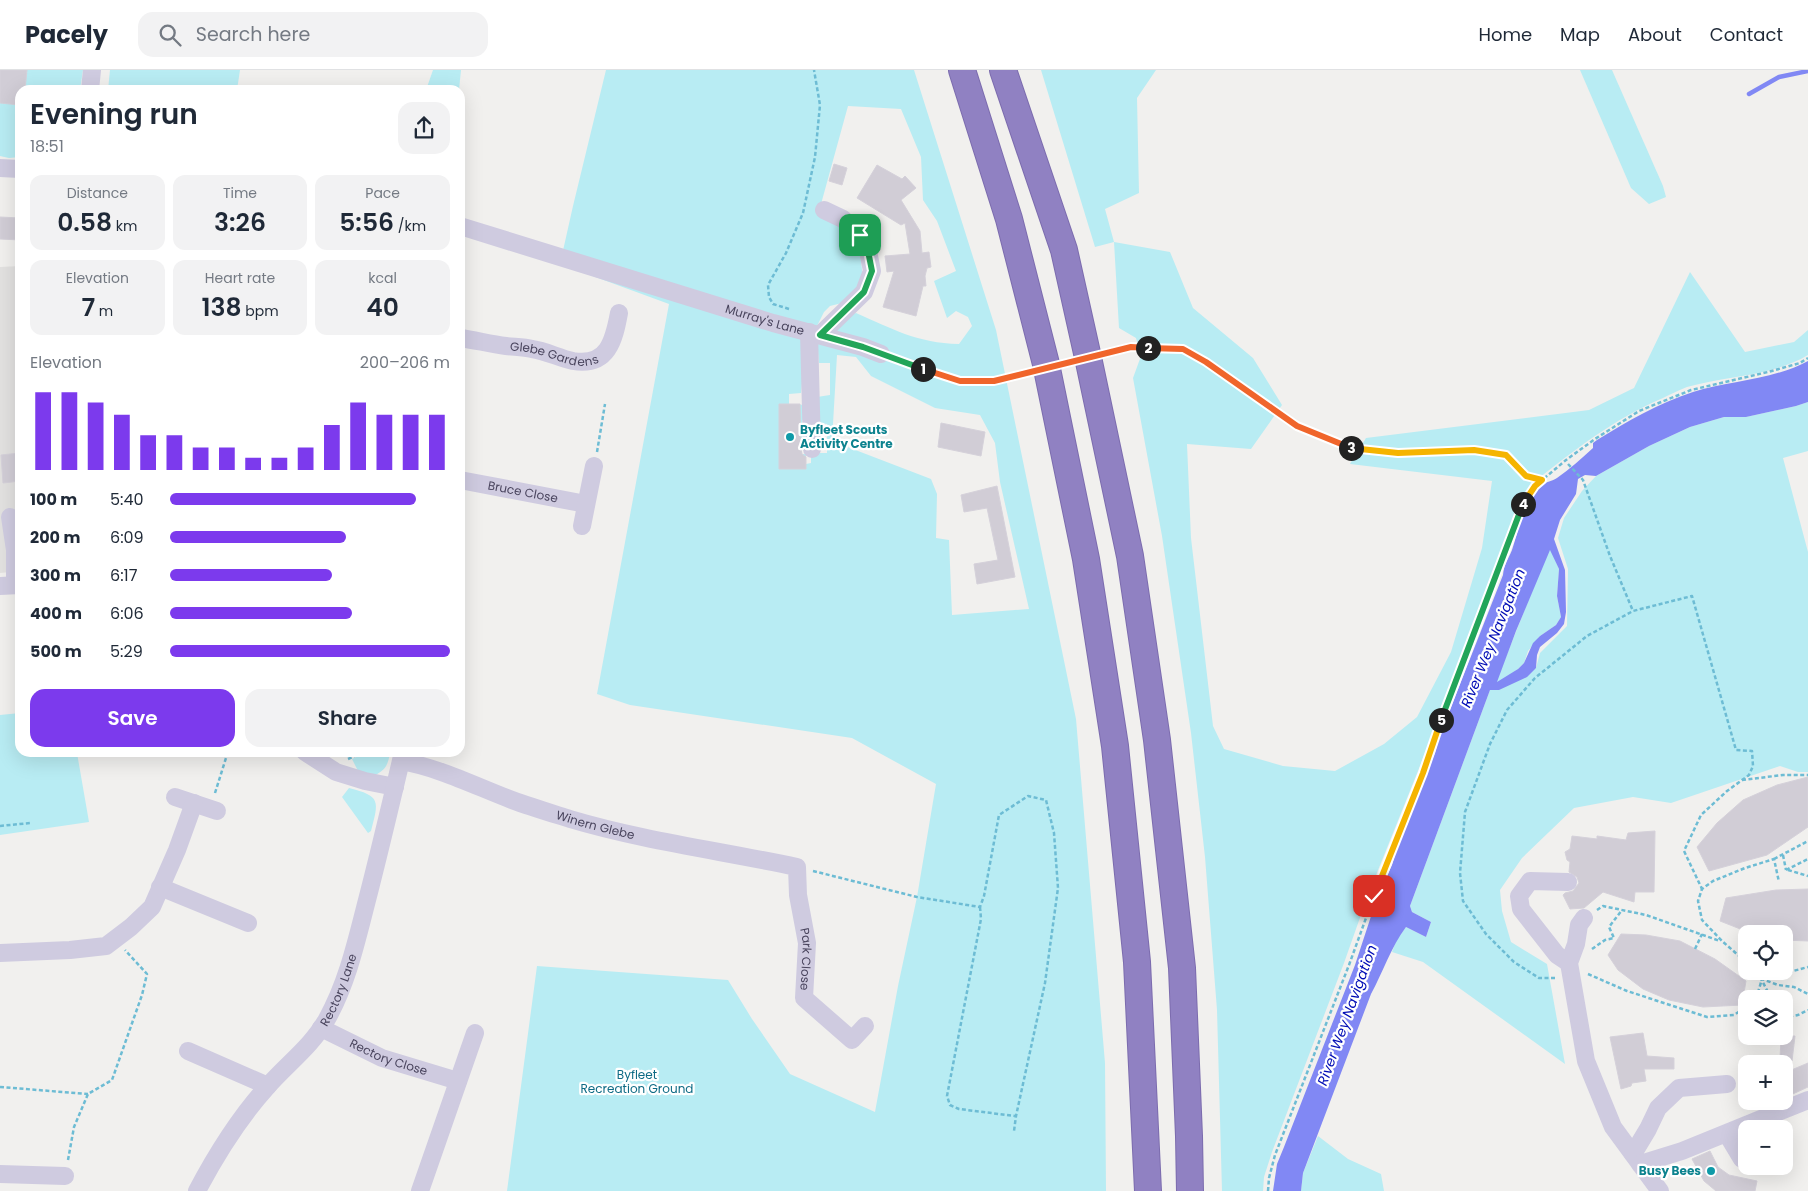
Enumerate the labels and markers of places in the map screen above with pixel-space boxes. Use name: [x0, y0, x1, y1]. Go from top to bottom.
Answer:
pin: [839, 214, 881, 256]
pin: 2: [1136, 336, 1160, 360]
pin: 1: [910, 356, 936, 382]
place label: Byfleet Scouts Activity Centre: [800, 421, 893, 452]
marker: Byfleet Scouts Activity Centre: [784, 431, 796, 443]
pin: 3: [1338, 436, 1364, 460]
pin: 4: [1510, 492, 1536, 516]
pin: 5: [1428, 708, 1454, 732]
pin: [1353, 875, 1395, 917]
place label: Busy Bees: [1639, 1162, 1701, 1179]
marker: Busy Bees: [1705, 1165, 1717, 1177]

